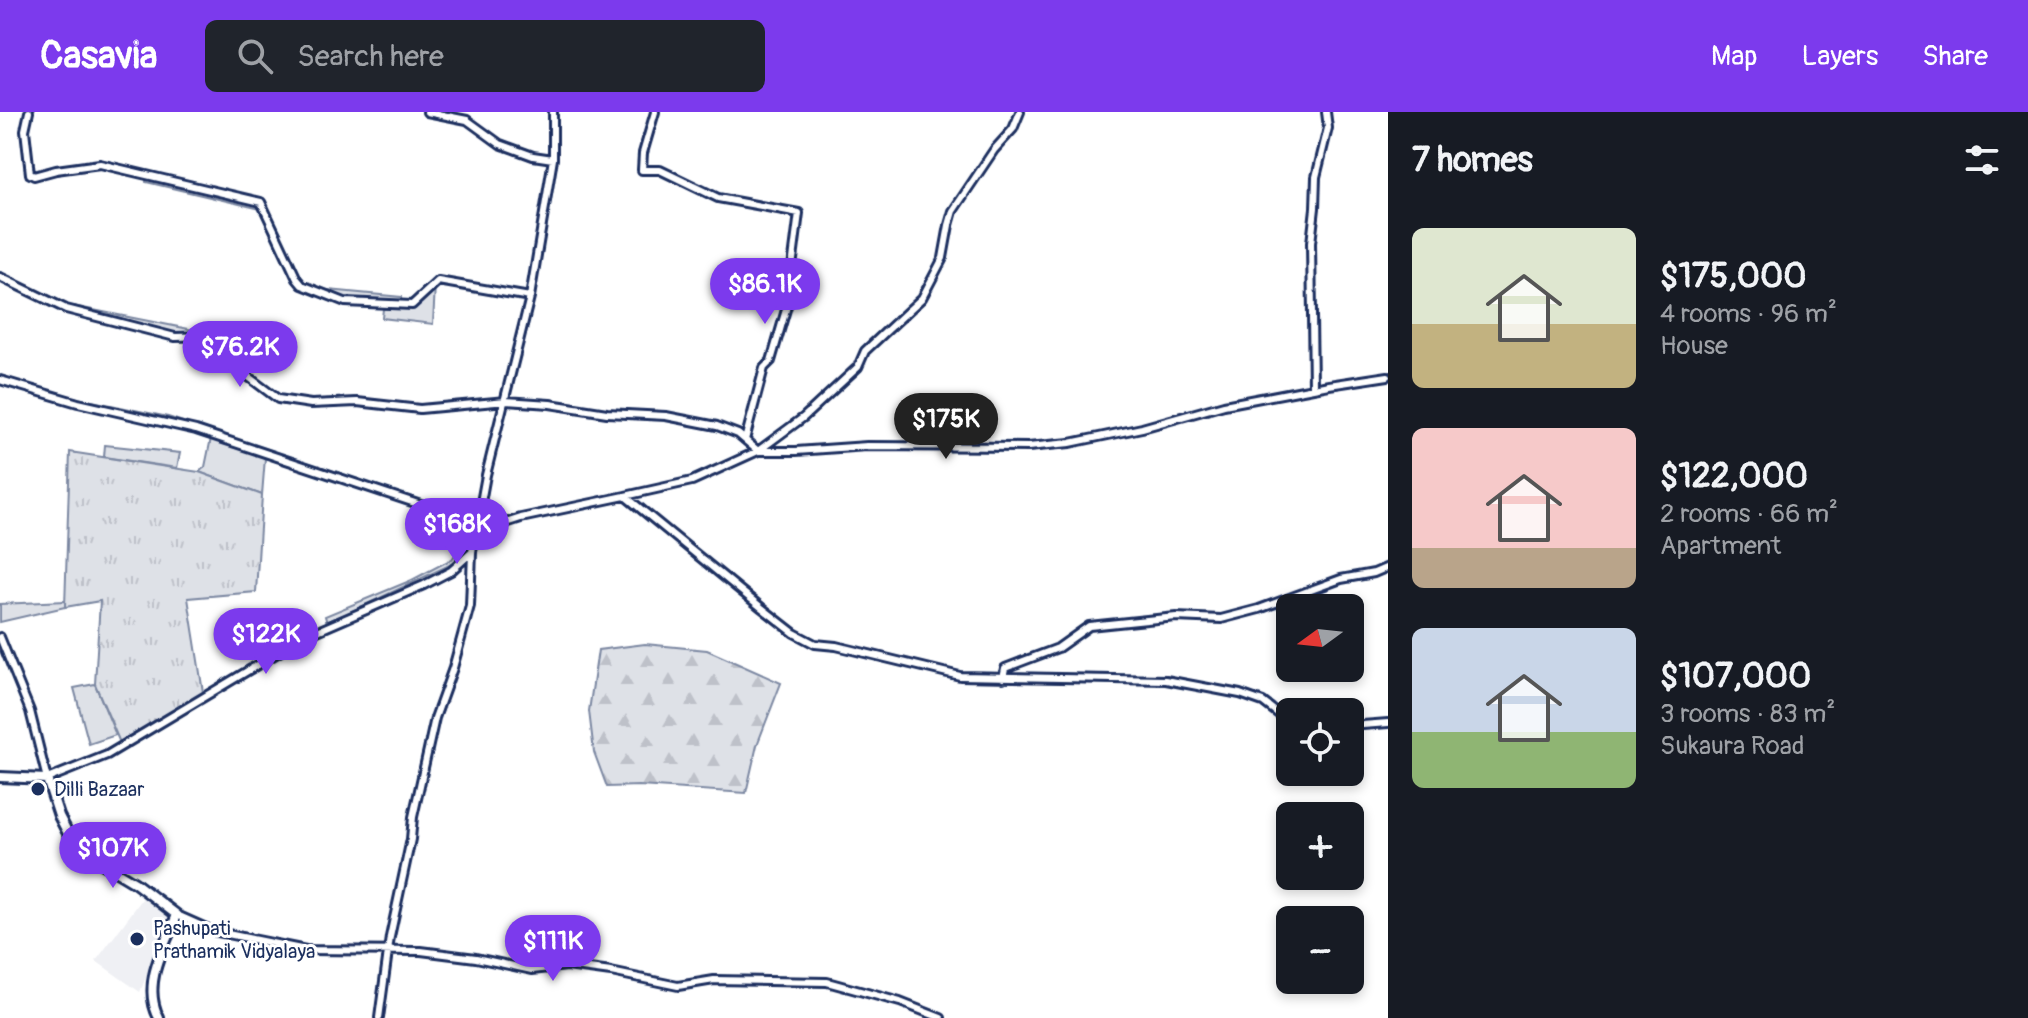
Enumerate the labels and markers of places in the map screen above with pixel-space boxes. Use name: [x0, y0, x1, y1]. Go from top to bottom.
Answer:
pin: $86.1K: [700, 258, 830, 326]
pin: $76.2K: [175, 321, 305, 389]
pin: $175K: [890, 393, 1002, 461]
pin: $168K: [401, 498, 513, 566]
pin: $122K: [210, 608, 322, 676]
place label: Dilli Bazaar: [54, 777, 144, 802]
marker: Dilli Bazaar: [29, 780, 47, 798]
pin: $107K: [57, 822, 169, 890]
pin: $111K: [497, 915, 609, 983]
place label: Pashupati Prathamik Vidyalaya: [153, 916, 315, 964]
marker: Pashupati Prathamik Vidyalaya: [128, 930, 146, 948]

